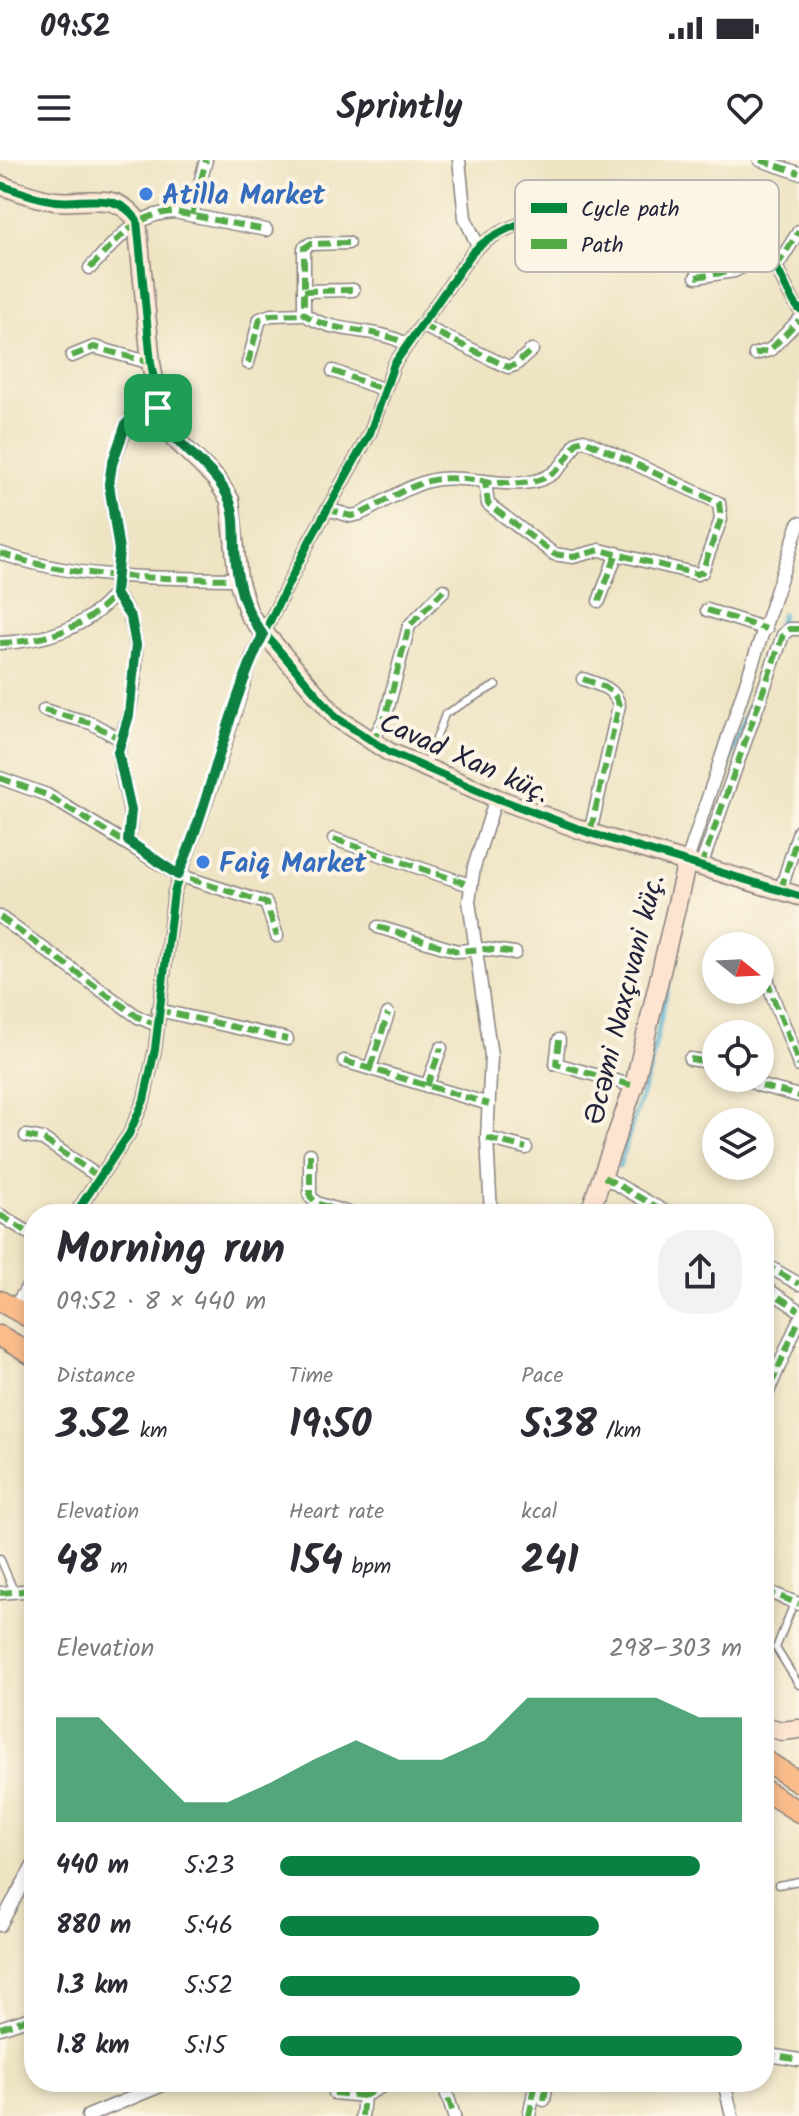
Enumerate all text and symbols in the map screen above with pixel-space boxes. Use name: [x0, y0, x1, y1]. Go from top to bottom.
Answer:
text: 09:52: [40, 4, 111, 52]
text: Sprintly: [336, 80, 463, 137]
icon: menu: [32, 86, 76, 130]
icon: heart: [723, 86, 767, 130]
place label: Atilla Market: [162, 174, 326, 219]
legend: [515, 180, 779, 272]
marker: Atilla Market: [137, 185, 155, 203]
text: Cycle path: [581, 193, 680, 228]
text: Path: [581, 229, 624, 264]
pin: [124, 374, 192, 442]
icon: arrive: [136, 386, 180, 430]
street label: Cavad Xan küç.: [371, 702, 557, 817]
place label: Faiq Market: [219, 842, 367, 887]
marker: Faiq Market: [194, 853, 212, 871]
street label: Əcəmi Naxçıvani küç.: [573, 870, 678, 1130]
north arrow: [702, 932, 774, 1004]
map controls: [702, 932, 774, 1180]
button: locate: [702, 1020, 774, 1092]
button: layers: [702, 1108, 774, 1180]
text: Morning run: [56, 1216, 285, 1286]
button: share: [658, 1230, 742, 1314]
text: 09:52 · 8 × 440 m: [56, 1281, 266, 1323]
text: Distance: [56, 1359, 135, 1394]
text: Time: [289, 1359, 333, 1394]
text: Pace: [521, 1359, 563, 1394]
text: 3.52: [56, 1394, 131, 1458]
text: 19:50: [289, 1394, 372, 1458]
text: 5:38: [521, 1394, 597, 1458]
text: km: [131, 1414, 168, 1449]
text: /km: [597, 1414, 641, 1449]
text: Elevation: [56, 1495, 139, 1530]
text: Heart rate: [289, 1495, 384, 1530]
text: kcal: [521, 1495, 557, 1530]
text: 48: [56, 1530, 101, 1594]
text: 154: [289, 1530, 343, 1594]
text: 241: [521, 1530, 579, 1594]
text: m: [101, 1550, 128, 1585]
text: bpm: [343, 1550, 391, 1585]
text: Elevation: [56, 1628, 154, 1670]
text: 298–303 m: [609, 1628, 742, 1670]
text: 440 m: [56, 1845, 129, 1887]
text: 5:23: [184, 1845, 234, 1887]
text: 880 m: [56, 1905, 131, 1947]
text: 5:46: [184, 1905, 233, 1947]
text: 1.3 km: [56, 1965, 128, 2007]
text: 5:52: [184, 1965, 233, 2007]
text: 1.8 km: [56, 2025, 129, 2067]
text: 5:15: [184, 2025, 226, 2067]

